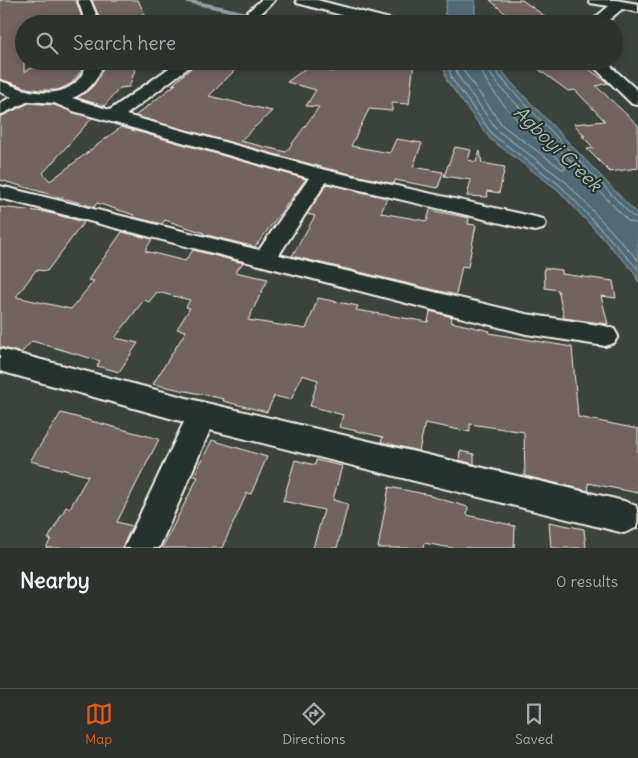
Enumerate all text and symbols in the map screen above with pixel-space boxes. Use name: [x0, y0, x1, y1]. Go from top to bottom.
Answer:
search box: [15, 15, 623, 70]
icon: search: [33, 29, 61, 57]
text: Search here: [73, 31, 176, 55]
water label: Agboyi Creek: [509, 100, 608, 197]
text: Nearby: [20, 567, 90, 594]
text: 0 results: [556, 571, 618, 591]
tab: Map: [85, 700, 113, 748]
tab: Directions: [282, 700, 345, 748]
tab: Saved: [515, 700, 553, 748]

